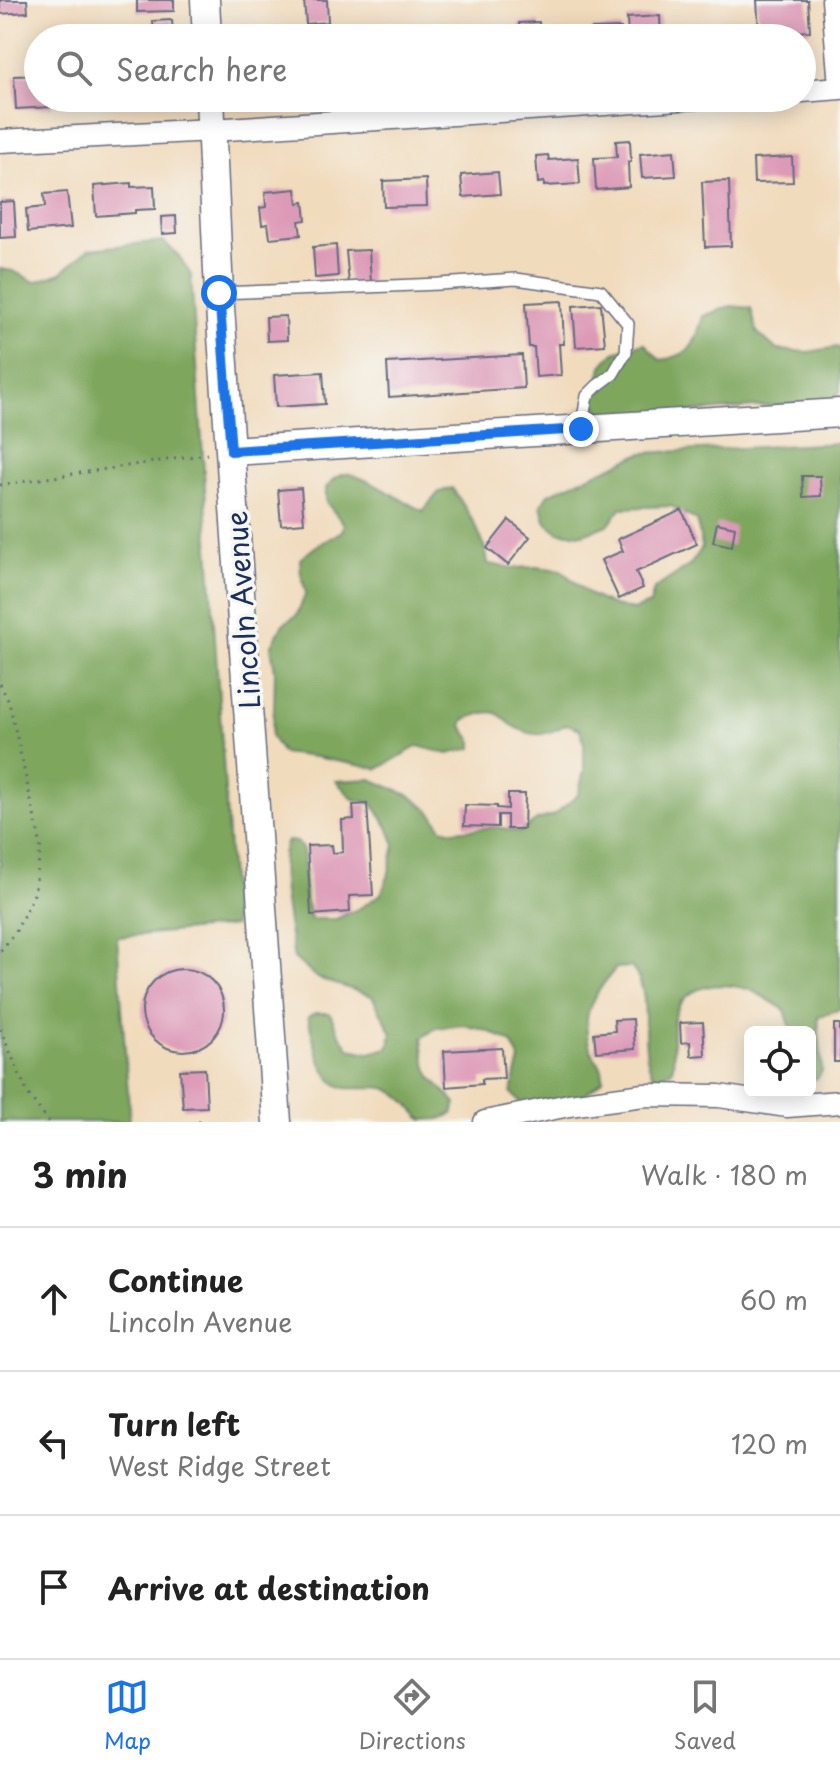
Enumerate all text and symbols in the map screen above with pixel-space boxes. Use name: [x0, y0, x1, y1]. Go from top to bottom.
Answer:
search box: [24, 24, 816, 112]
icon: search: [52, 46, 96, 90]
text: Search here: [116, 46, 288, 91]
route start: [201, 275, 237, 311]
route end: [563, 411, 599, 447]
street label: Lincoln Avenue: [214, 509, 270, 711]
map controls: [744, 1026, 816, 1098]
button: locate: [744, 1026, 816, 1098]
text: 3 min: [32, 1148, 128, 1200]
text: Walk · 180 m: [641, 1155, 808, 1194]
text: Continue: [108, 1257, 243, 1302]
icon: ahead: [32, 1277, 76, 1321]
text: 60 m: [740, 1280, 808, 1319]
text: Lincoln Avenue: [108, 1302, 292, 1341]
text: Turn left: [108, 1401, 240, 1446]
icon: left: [32, 1421, 76, 1465]
text: 120 m: [731, 1424, 808, 1463]
text: West Ridge Street: [108, 1446, 331, 1485]
icon: arrive: [32, 1565, 76, 1609]
text: Arrive at destination: [108, 1565, 430, 1610]
tab: Map: [104, 1675, 151, 1756]
tab: Directions: [359, 1675, 466, 1756]
tab: Saved: [674, 1675, 736, 1756]

